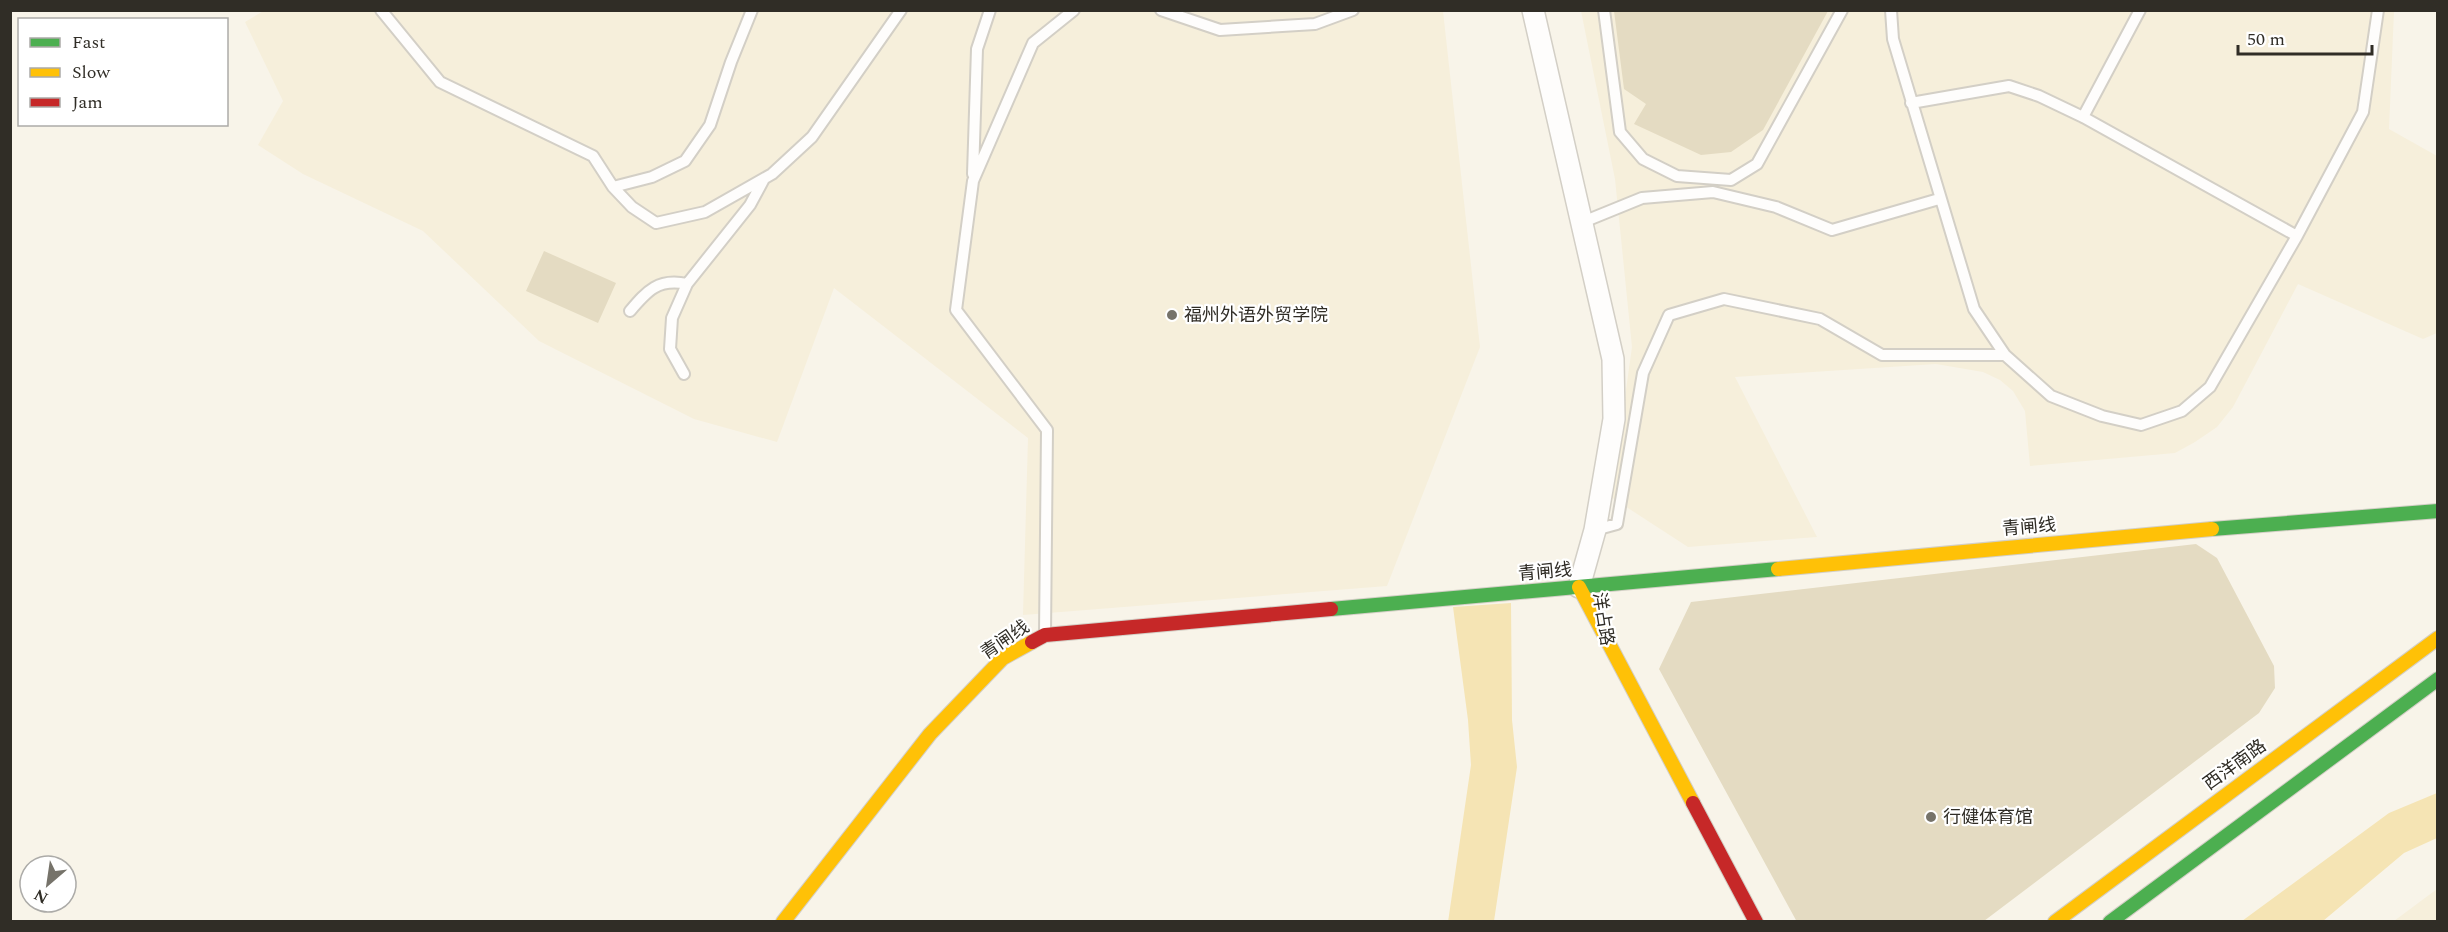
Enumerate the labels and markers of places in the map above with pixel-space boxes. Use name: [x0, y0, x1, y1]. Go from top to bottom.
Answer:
place label: 福州外语外贸学院: [1184, 302, 1328, 329]
marker: 福州外语外贸学院: [1165, 308, 1179, 322]
place label: 行健体育馆: [1943, 804, 2033, 831]
marker: 行健体育馆: [1924, 810, 1938, 824]

